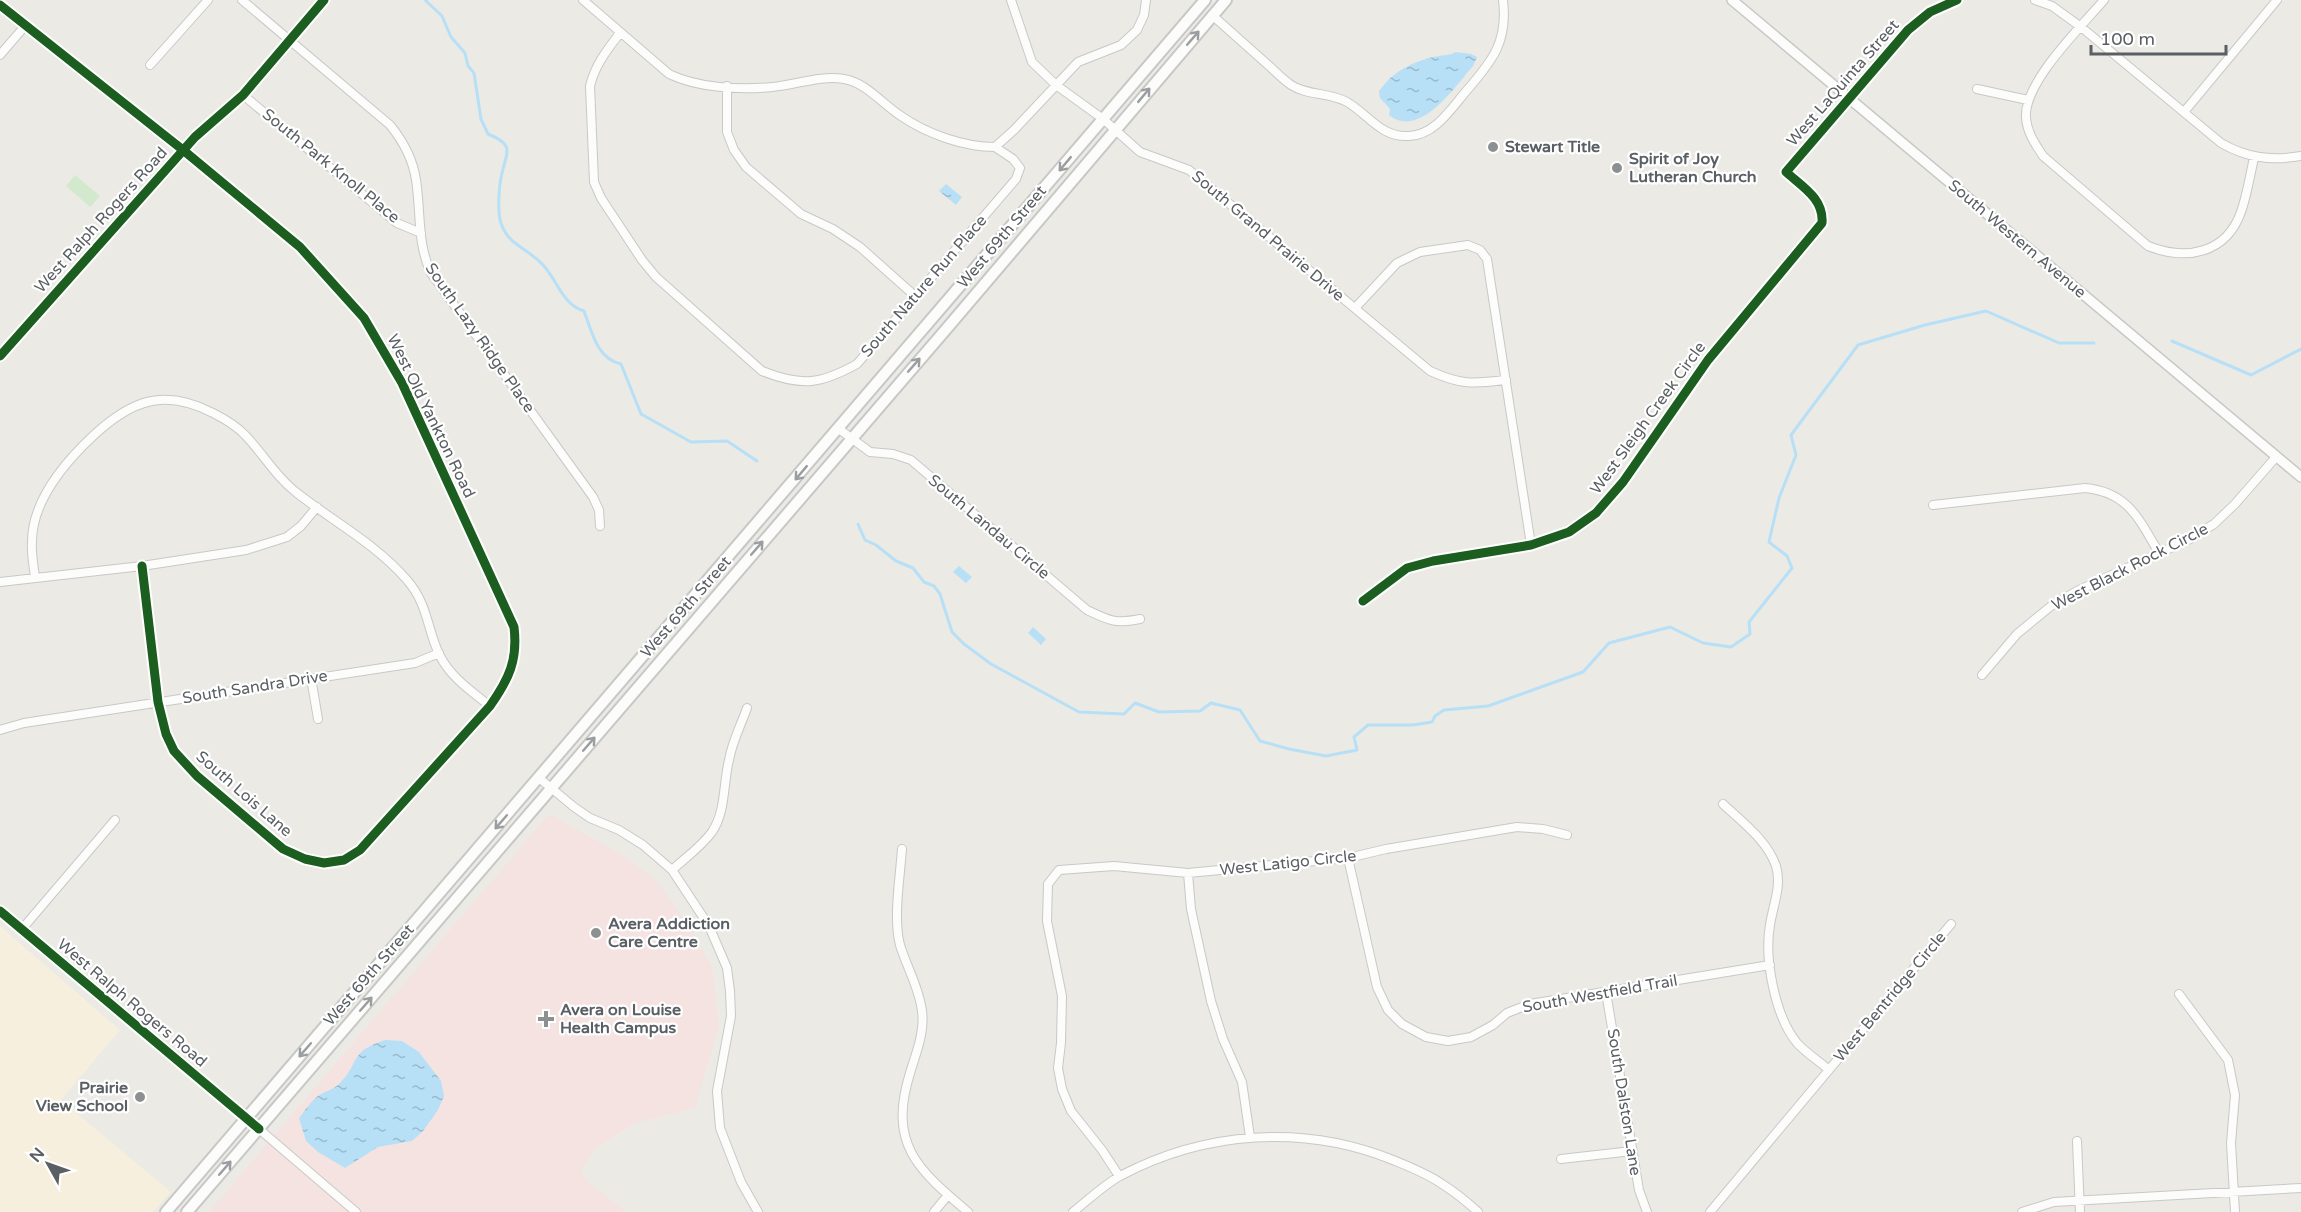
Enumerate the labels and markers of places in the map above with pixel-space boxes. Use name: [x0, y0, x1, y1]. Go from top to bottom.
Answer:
place label: Stewart Title: [1505, 137, 1600, 157]
marker: Stewart Title: [1486, 140, 1500, 154]
place label: Spirit of Joy Lutheran Church: [1629, 149, 1757, 187]
marker: Spirit of Joy Lutheran Church: [1610, 161, 1624, 175]
place label: Avera Addiction Care Centre: [608, 914, 730, 952]
marker: Avera Addiction Care Centre: [589, 926, 603, 940]
place label: Avera on Louise Health Campus: [560, 1000, 681, 1038]
marker: Avera on Louise Health Campus: [537, 1010, 555, 1028]
place label: Prairie View School: [36, 1078, 128, 1116]
marker: Prairie View School: [133, 1090, 147, 1104]

